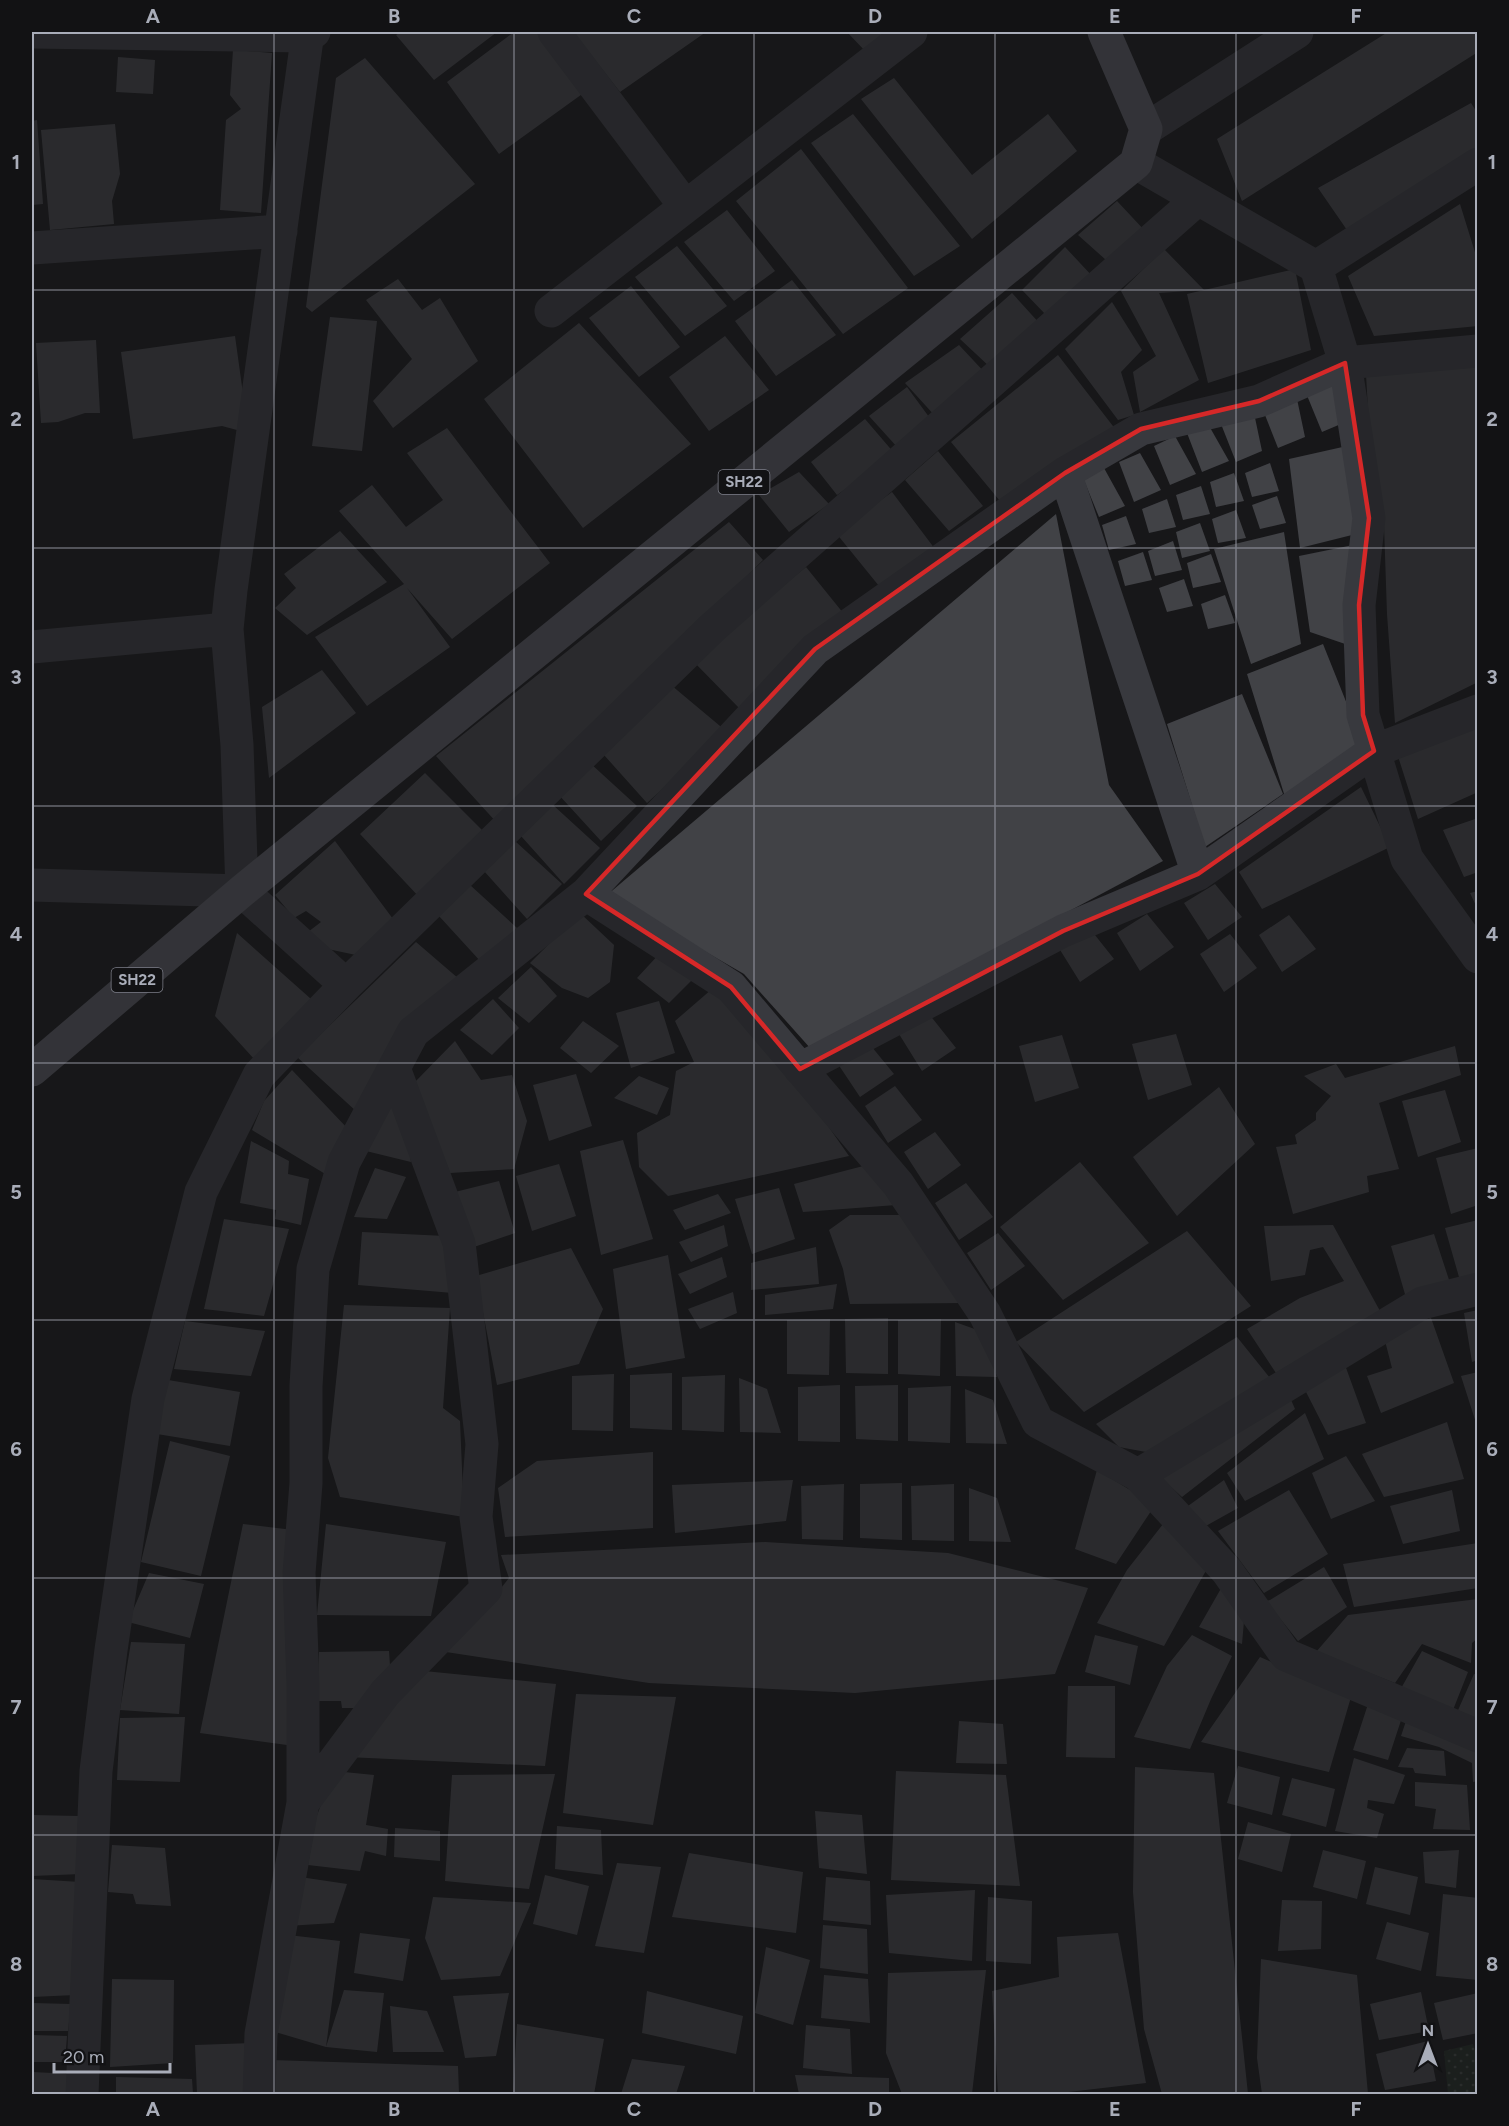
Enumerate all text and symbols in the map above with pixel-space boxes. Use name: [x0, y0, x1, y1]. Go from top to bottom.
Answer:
text: A: [146, 4, 161, 28]
text: B: [388, 4, 400, 28]
text: C: [627, 4, 641, 28]
text: D: [868, 4, 882, 28]
text: E: [1109, 4, 1121, 28]
text: F: [1350, 4, 1362, 28]
text: 1: [12, 150, 20, 174]
text: 1: [1488, 150, 1496, 174]
text: 2: [10, 407, 22, 431]
text: 2: [1486, 407, 1498, 431]
road number: SH22: [718, 470, 770, 494]
text: 3: [10, 665, 22, 689]
text: 3: [1486, 665, 1498, 689]
text: 4: [10, 922, 23, 946]
text: 4: [1486, 922, 1499, 946]
road number: SH22: [112, 968, 162, 992]
text: 5: [10, 1180, 22, 1204]
text: 5: [1486, 1180, 1498, 1204]
text: 6: [10, 1437, 22, 1461]
text: 6: [1486, 1437, 1498, 1461]
text: 7: [10, 1695, 22, 1719]
text: 7: [1486, 1695, 1498, 1719]
text: 8: [10, 1952, 22, 1976]
text: 8: [1486, 1952, 1498, 1976]
north arrow: [1398, 2015, 1458, 2075]
text: N: [1422, 2021, 1434, 2040]
scale bar: [54, 2036, 170, 2074]
text: 20 m: [63, 2046, 104, 2068]
text: A: [146, 2097, 161, 2121]
text: B: [388, 2097, 400, 2121]
text: C: [627, 2097, 641, 2121]
text: D: [868, 2097, 882, 2121]
text: E: [1109, 2097, 1121, 2121]
text: F: [1350, 2097, 1362, 2121]

